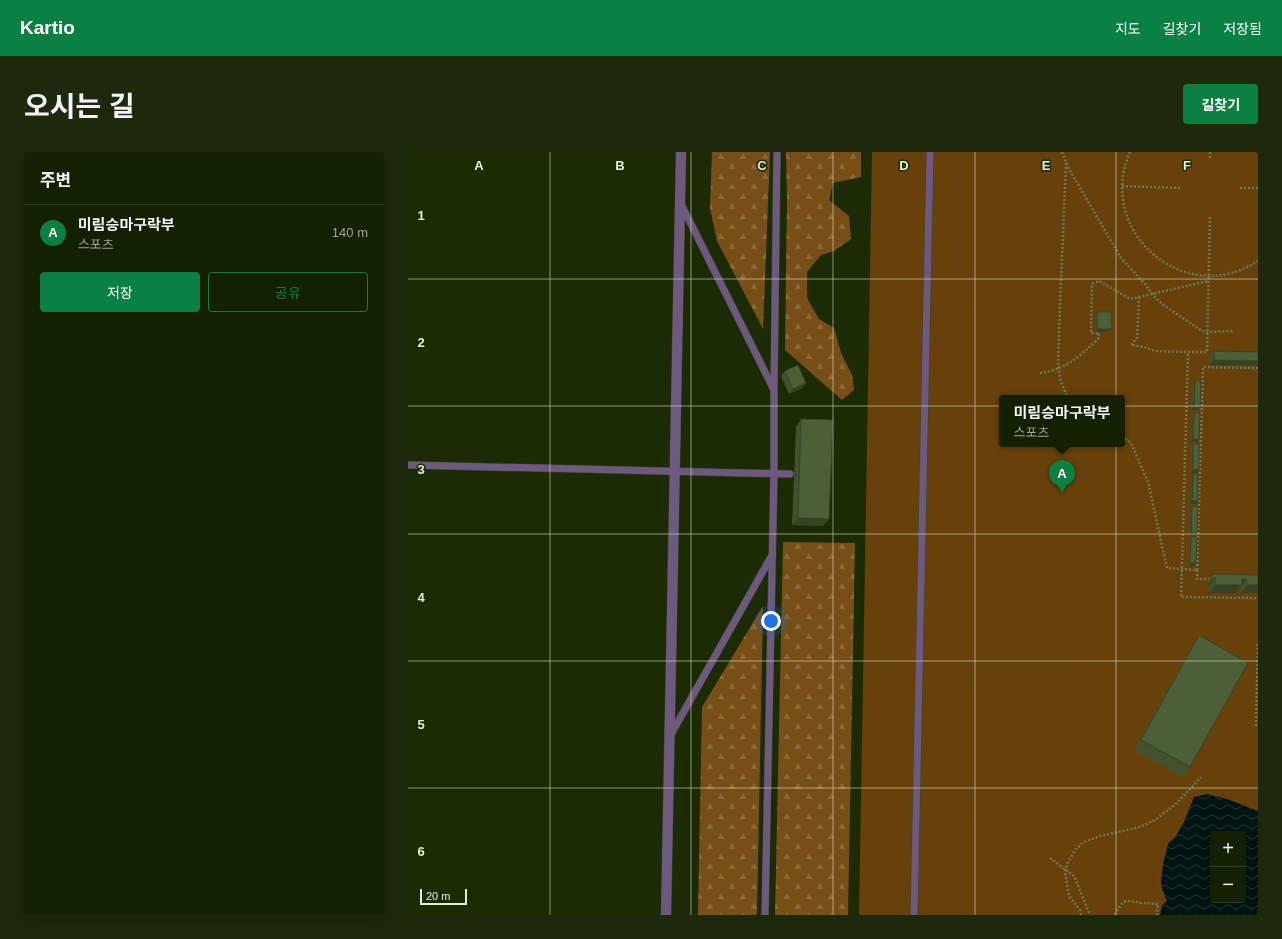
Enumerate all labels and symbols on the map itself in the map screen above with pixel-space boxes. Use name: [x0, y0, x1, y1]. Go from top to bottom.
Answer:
text: A: [474, 158, 484, 173]
text: B: [615, 158, 625, 173]
text: C: [757, 158, 767, 173]
text: D: [899, 158, 909, 173]
text: E: [1042, 158, 1051, 173]
text: F: [1183, 158, 1191, 173]
text: 1: [417, 208, 425, 223]
text: 2: [417, 335, 425, 350]
pin: A: [1049, 460, 1075, 493]
text: 3: [417, 462, 425, 477]
text: 4: [417, 590, 425, 605]
your location: [761, 611, 781, 631]
text: 5: [417, 717, 425, 732]
text: 6: [417, 844, 425, 859]
scale bar: [420, 887, 467, 906]

